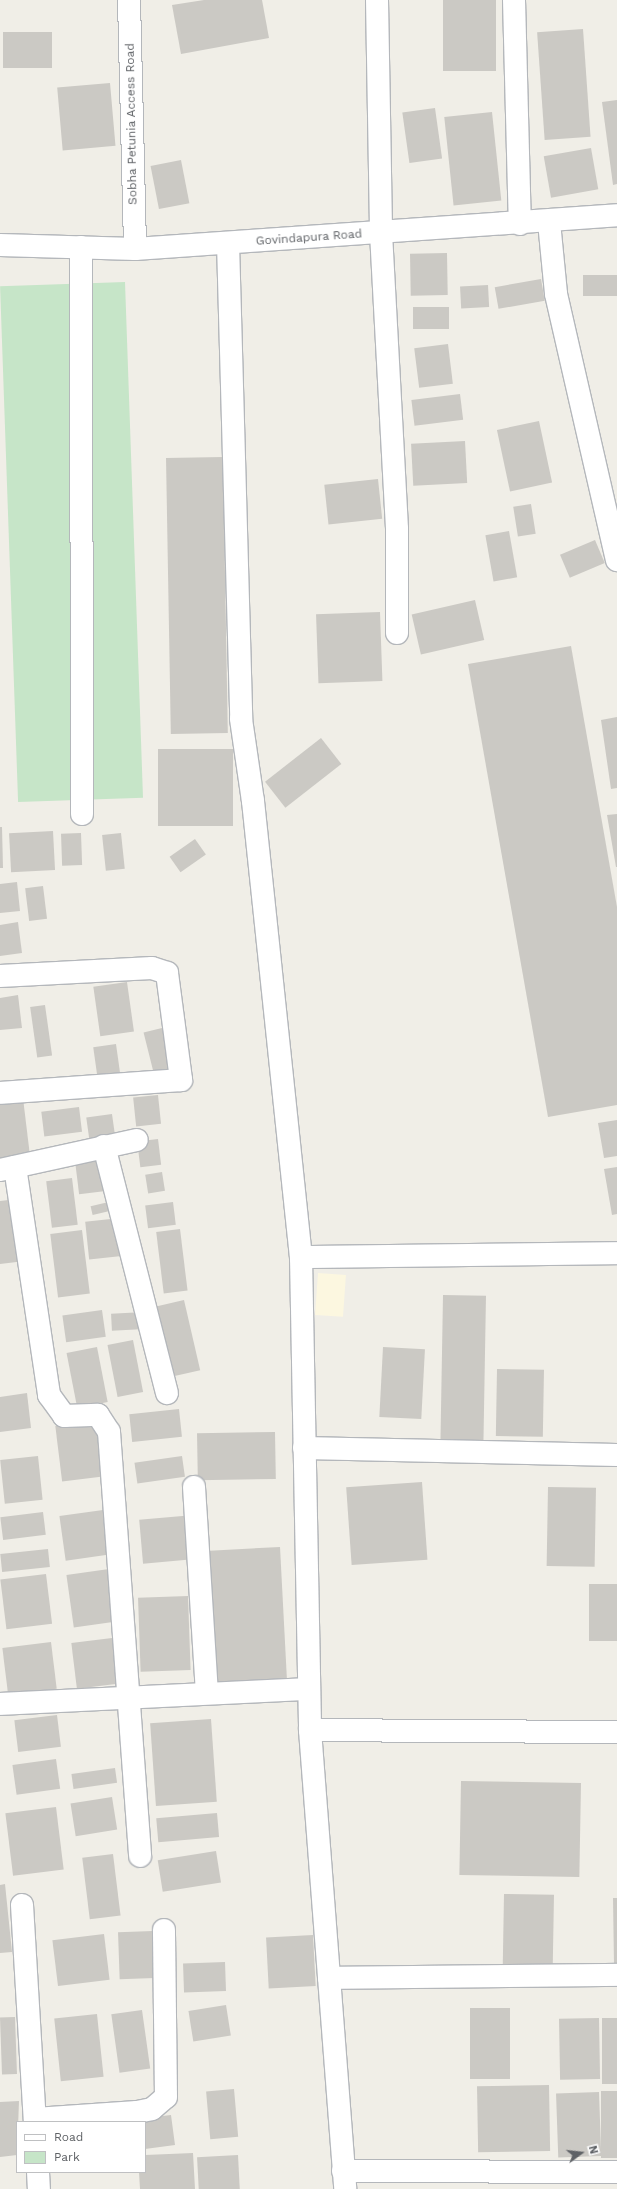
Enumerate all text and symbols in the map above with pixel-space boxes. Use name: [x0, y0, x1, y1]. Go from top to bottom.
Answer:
street label: Sobha Petunia Access Road: [123, 42, 141, 206]
street label: Govindapura Road: [255, 227, 363, 249]
legend: [16, 2121, 146, 2173]
text: Road: [54, 2130, 83, 2144]
north arrow: [561, 2133, 601, 2173]
text: N: [586, 2144, 600, 2155]
text: Park: [54, 2150, 80, 2164]

